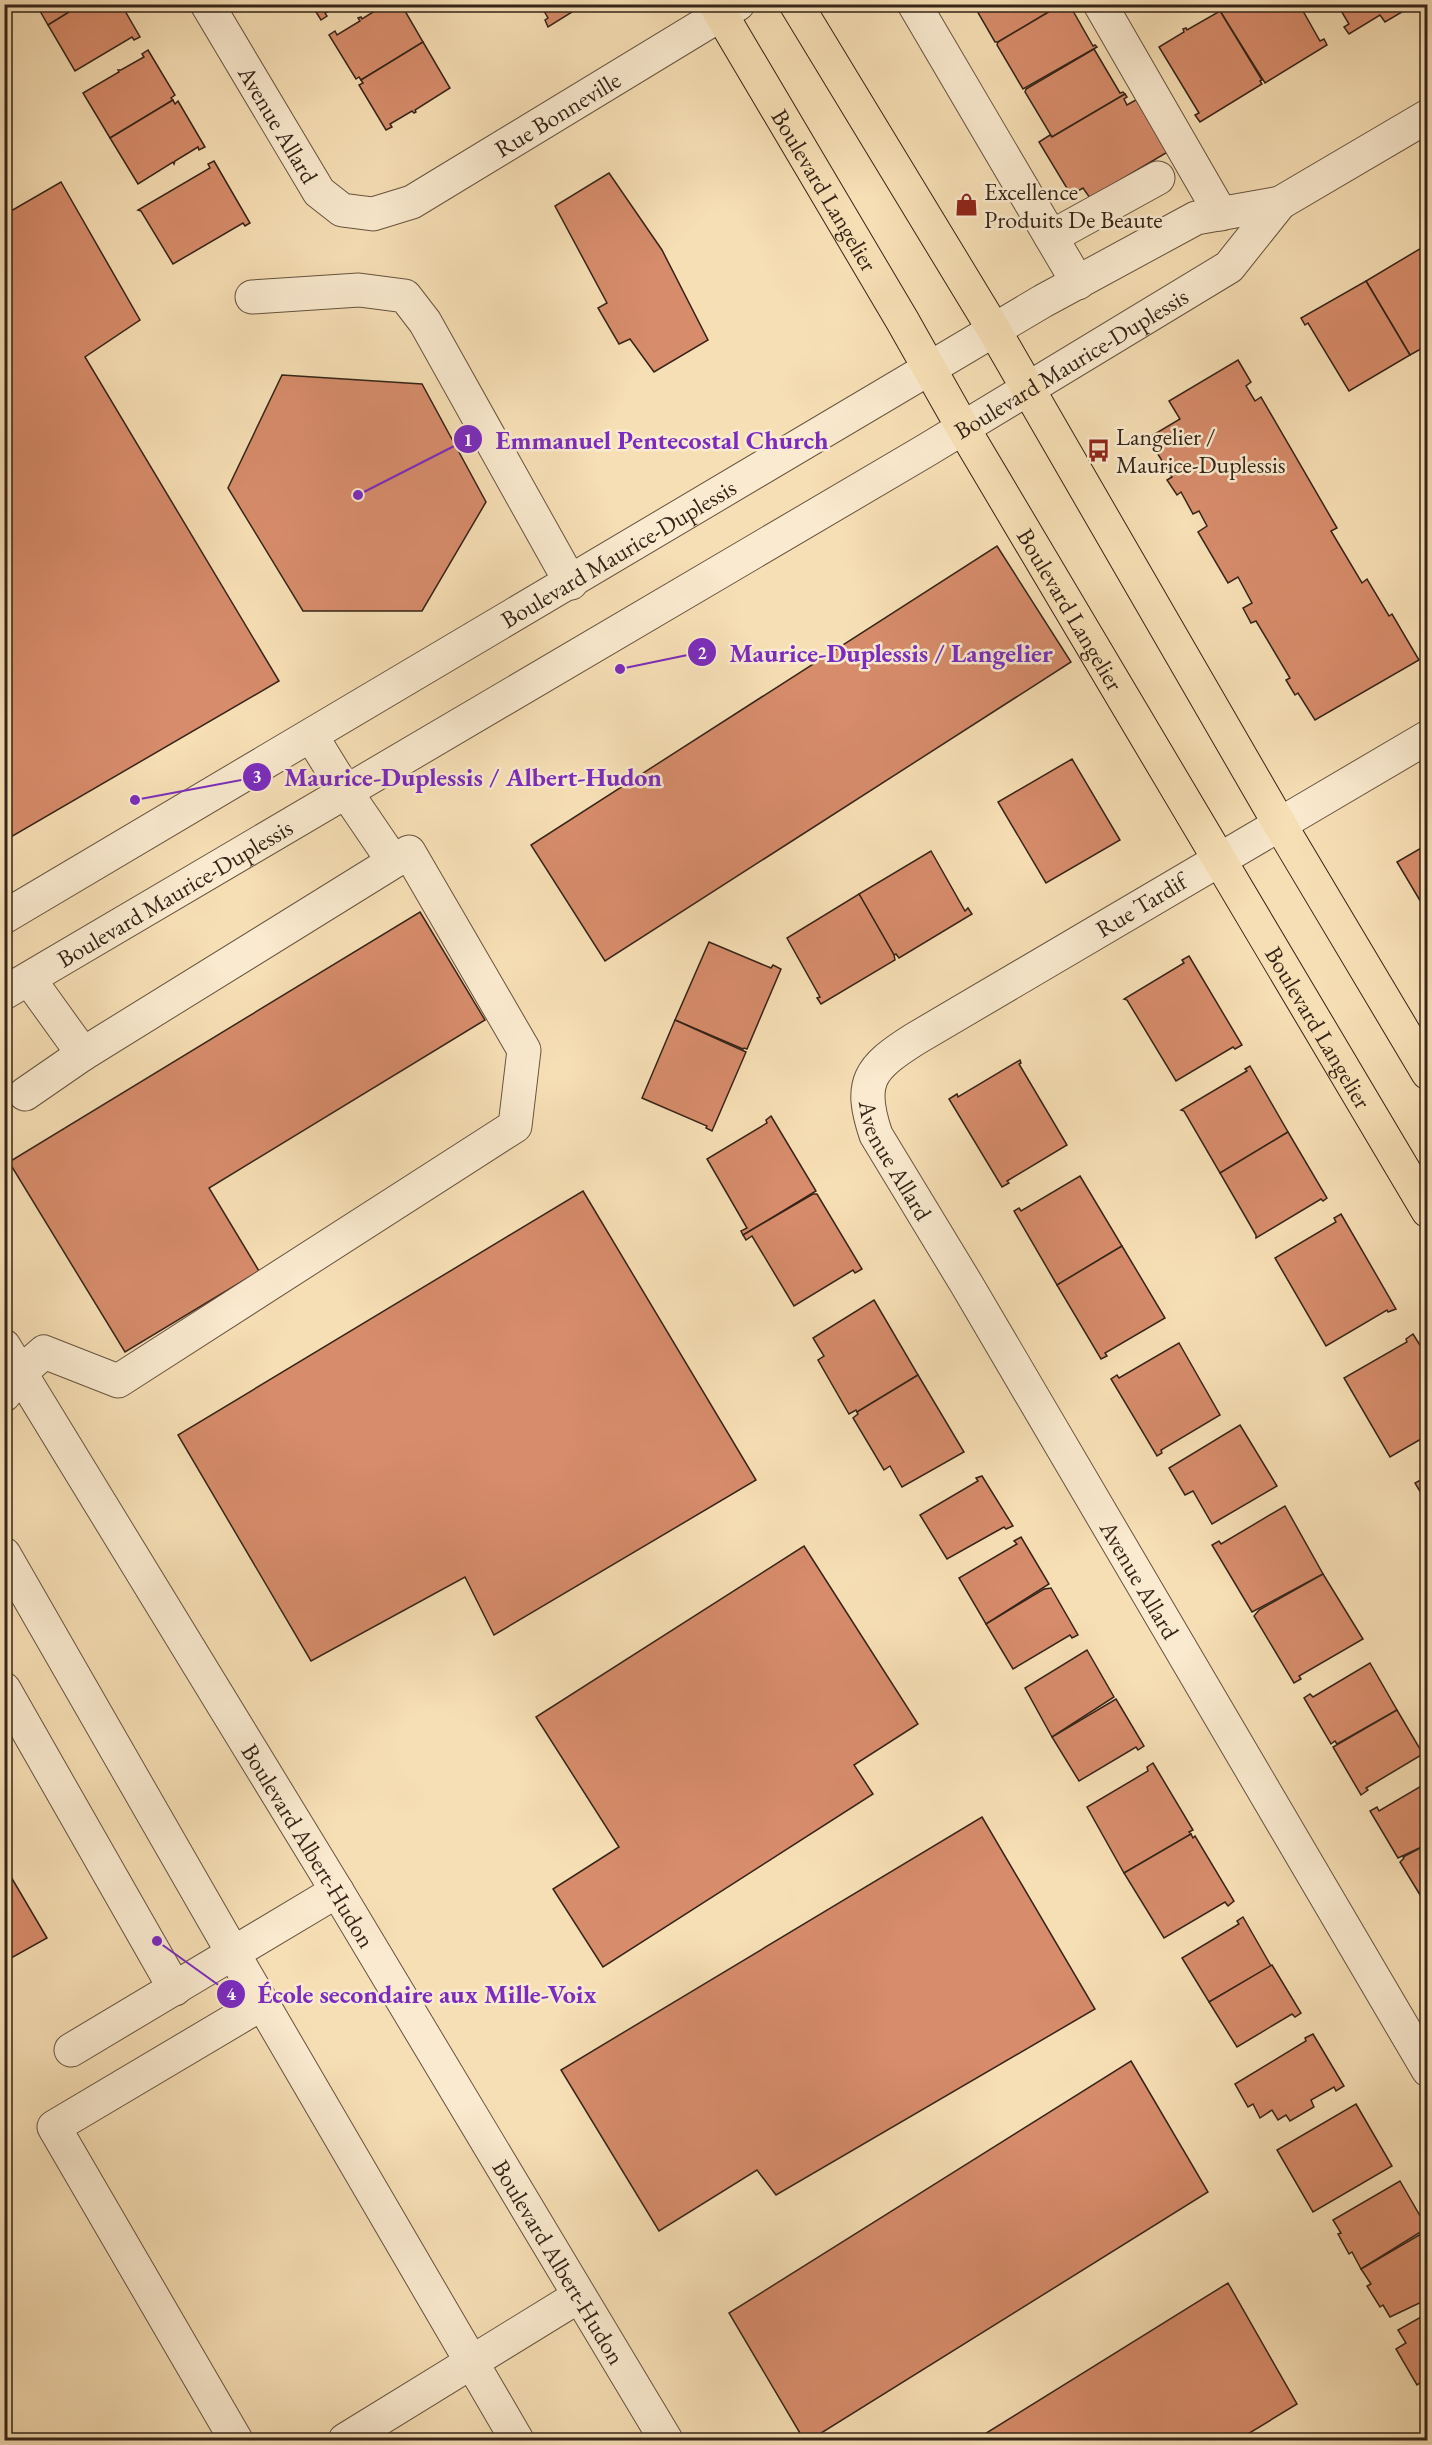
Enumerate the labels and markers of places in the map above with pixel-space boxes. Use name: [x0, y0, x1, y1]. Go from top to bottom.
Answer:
place label: Excellence Produits De Beaute: [984, 176, 1163, 235]
shop icon: Excellence Produits De Beaute: [953, 192, 979, 218]
callout: Emmanuel Pentecostal Church: [453, 417, 840, 461]
place label: Langelier / Maurice-Duplessis: [1116, 421, 1286, 480]
bus stop icon: Langelier / Maurice-Duplessis: [1085, 437, 1111, 463]
callout: Maurice-Duplessis / Langelier: [687, 630, 1064, 674]
callout: Maurice-Duplessis / Albert-Hudon: [242, 755, 674, 799]
callout: École secondaire aux Mille-Voix: [216, 1972, 609, 2016]

